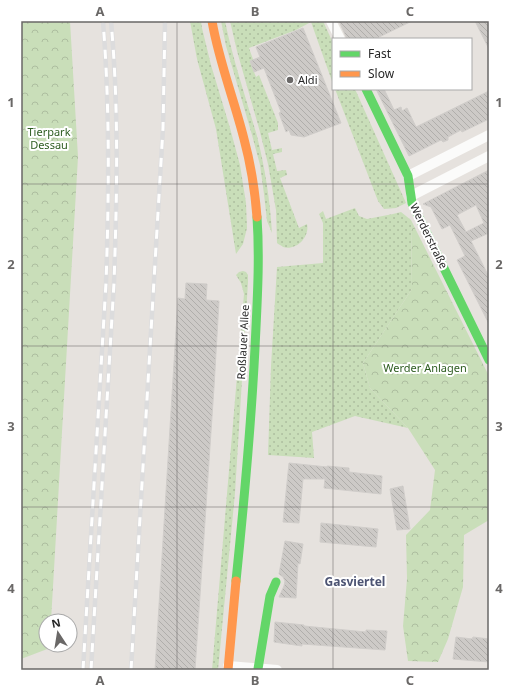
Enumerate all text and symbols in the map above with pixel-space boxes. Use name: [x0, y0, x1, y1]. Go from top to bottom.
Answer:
text: A: [96, 2, 105, 20]
text: B: [251, 2, 259, 20]
text: C: [406, 2, 414, 20]
legend: [332, 38, 472, 90]
text: Fast: [368, 45, 392, 62]
text: Slow: [368, 65, 395, 82]
place label: Aldi: [298, 72, 317, 87]
marker: Aldi: [285, 75, 295, 85]
text: 1: [7, 93, 15, 111]
text: 1: [495, 93, 503, 111]
park label: Tierpark Dessau: [27, 124, 71, 152]
street label: Werderstraße: [407, 201, 452, 271]
text: 2: [7, 255, 15, 273]
text: 2: [495, 255, 503, 273]
street label: Roßlauer Allee: [233, 304, 252, 380]
park label: Werder Anlagen: [383, 360, 467, 375]
text: 3: [7, 417, 15, 435]
text: 3: [495, 417, 503, 435]
district label: Gasviertel: [325, 573, 385, 590]
text: 4: [7, 579, 15, 597]
text: 4: [495, 579, 503, 597]
north arrow: [38, 613, 78, 653]
text: N: [50, 614, 62, 631]
text: A: [96, 671, 105, 689]
text: B: [251, 671, 259, 689]
text: C: [406, 671, 414, 689]

